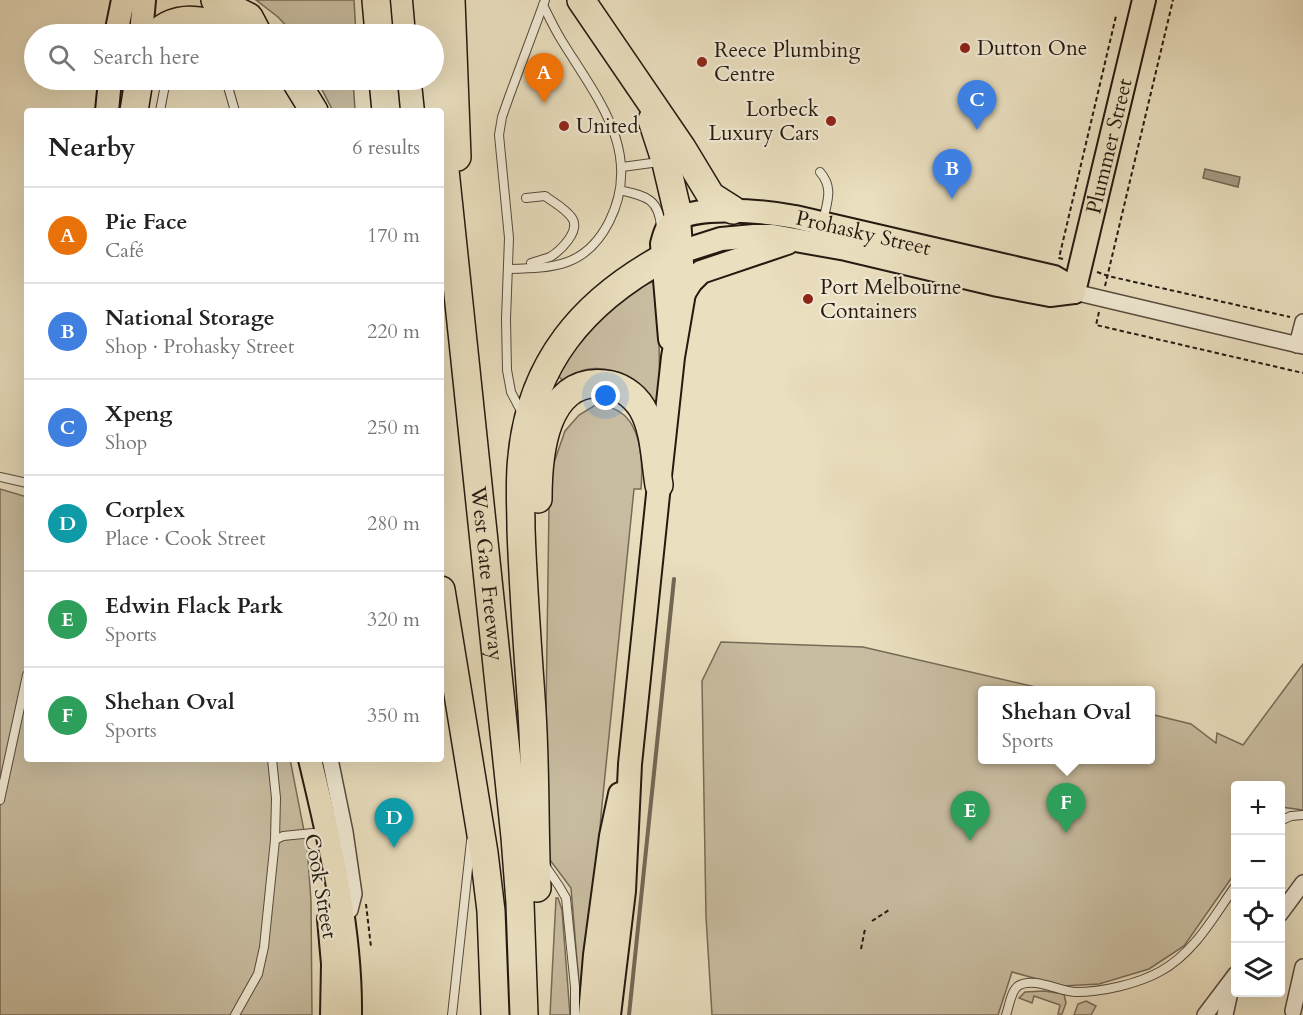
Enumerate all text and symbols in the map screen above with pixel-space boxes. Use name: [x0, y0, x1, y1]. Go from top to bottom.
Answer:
search box: [24, 24, 444, 90]
place label: Dutton One: [977, 34, 1087, 63]
place label: Reece Plumbing Centre: [714, 36, 861, 89]
icon: search: [45, 41, 78, 74]
marker: Dutton One: [958, 41, 972, 55]
text: Search here: [93, 42, 200, 72]
pin: A: [524, 54, 564, 103]
marker: Reece Plumbing Centre: [695, 55, 709, 69]
street label: Plummer Street: [1079, 75, 1140, 217]
pin: C: [958, 80, 996, 130]
place label: Lorbeck Luxury Cars: [709, 95, 820, 148]
place label: United: [576, 112, 638, 141]
marker: Lorbeck Luxury Cars: [824, 114, 838, 128]
marker: United: [557, 119, 571, 133]
text: Nearby: [48, 130, 136, 165]
text: 6 results: [352, 134, 420, 161]
pin: B: [932, 150, 972, 199]
street label: Prohasky Street: [793, 204, 934, 263]
text: Pie Face: [105, 207, 188, 237]
text: A: [60, 222, 75, 249]
text: 170 m: [367, 222, 420, 249]
text: Café: [105, 237, 144, 264]
place label: Port Melbourne Containers: [820, 273, 962, 326]
marker: Port Melbourne Containers: [801, 292, 815, 306]
text: National Storage: [105, 303, 275, 333]
text: B: [60, 318, 75, 345]
text: 220 m: [367, 318, 420, 345]
text: Shop · Prohasky Street: [105, 333, 294, 360]
your location: [591, 381, 620, 410]
text: Xpeng: [105, 399, 172, 429]
text: C: [60, 414, 75, 441]
text: 250 m: [367, 414, 420, 441]
text: Shop: [105, 429, 147, 456]
street label: West Gate Freeway: [463, 484, 510, 662]
text: Corplex: [105, 495, 185, 525]
text: D: [59, 510, 76, 537]
text: 280 m: [367, 510, 420, 537]
text: Place · Cook Street: [105, 525, 266, 552]
text: Edwin Flack Park: [105, 591, 283, 621]
text: E: [61, 606, 74, 633]
text: 320 m: [367, 606, 420, 633]
text: Sports: [105, 621, 157, 648]
popup: [978, 686, 1155, 764]
text: Shehan Oval: [105, 687, 235, 717]
text: Shehan Oval: [1002, 697, 1131, 727]
text: F: [62, 702, 73, 729]
text: 350 m: [367, 702, 420, 729]
text: Sports: [105, 717, 157, 744]
text: Sports: [1002, 727, 1054, 754]
map controls: [1231, 781, 1285, 997]
button: +: [1231, 781, 1285, 835]
pin: F: [1046, 784, 1086, 833]
pin: E: [950, 792, 990, 841]
pin: D: [374, 798, 414, 848]
street label: Cook Street: [297, 831, 344, 941]
button: −: [1231, 835, 1285, 889]
button: locate: [1231, 889, 1285, 943]
button: layers: [1231, 943, 1285, 997]

